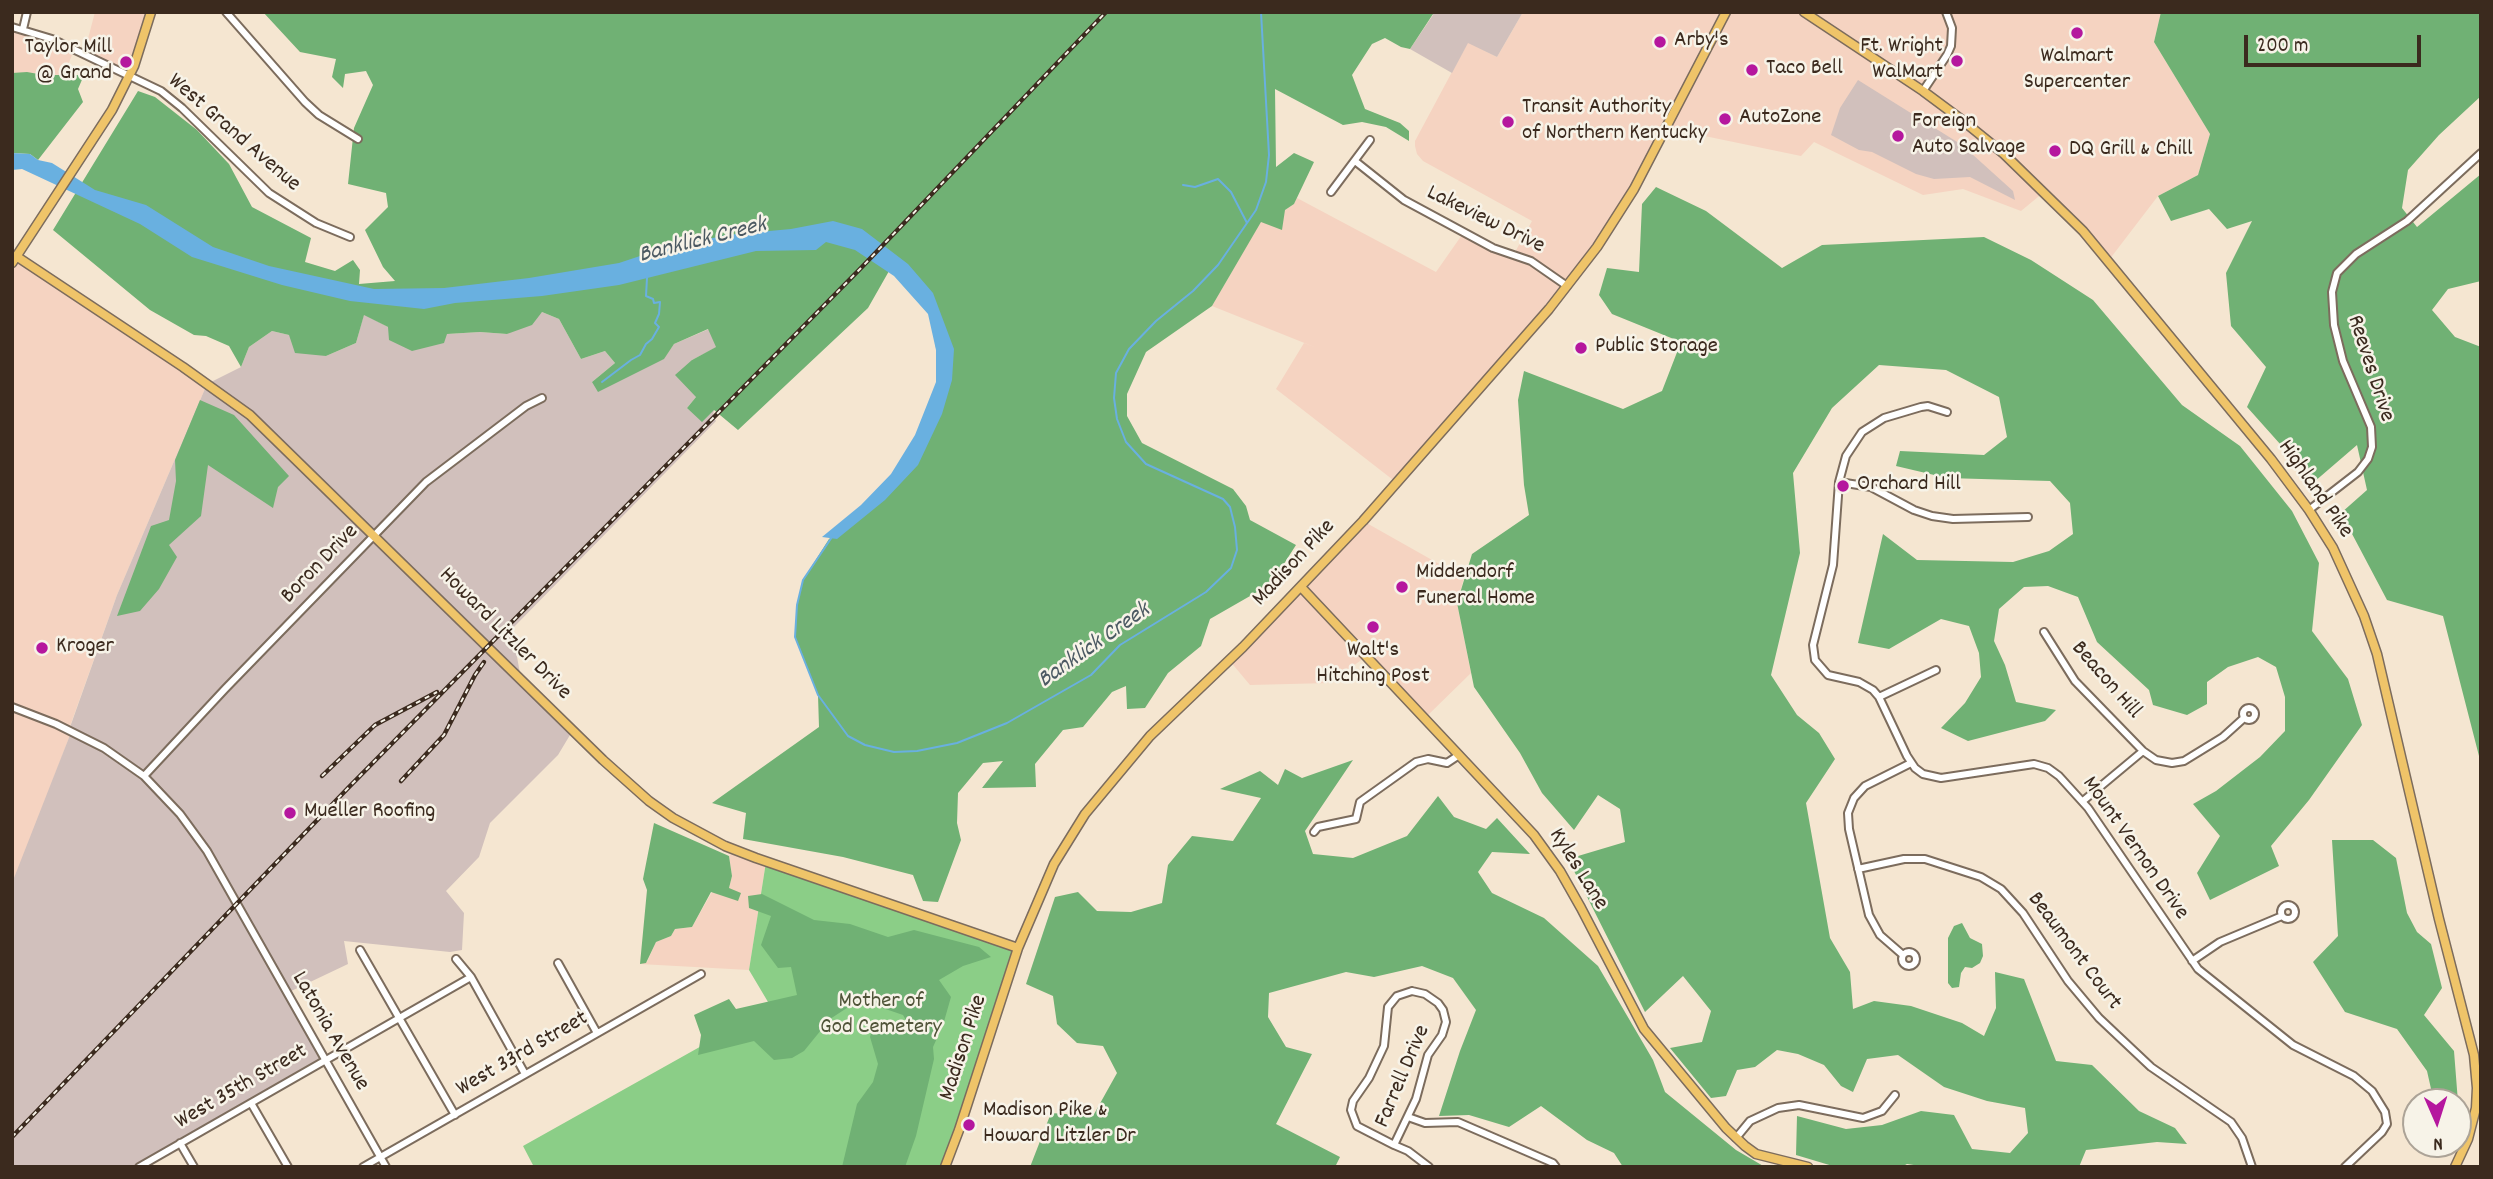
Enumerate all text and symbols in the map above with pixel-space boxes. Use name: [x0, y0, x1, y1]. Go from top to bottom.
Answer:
scale bar: [2248, 21, 2425, 65]
marker: Walmart Supercenter: [2069, 25, 2085, 41]
place label: Arby's: [1674, 28, 1729, 56]
text: 200 m: [2257, 32, 2308, 62]
marker: Arby's: [1652, 34, 1668, 50]
place label: Ft. Wright WalMart: [1860, 34, 1943, 88]
place label: Taylor Mill @ Grand: [25, 35, 112, 89]
place label: Walmart Supercenter: [2024, 44, 2130, 98]
marker: Ft. Wright WalMart: [1949, 53, 1965, 69]
marker: Taylor Mill @ Grand: [118, 54, 134, 70]
place label: Taco Bell: [1766, 56, 1843, 84]
marker: Taco Bell: [1744, 62, 1760, 78]
street label: West Grand Avenue: [161, 69, 305, 199]
place label: Transit Authority of Northern Kentucky: [1522, 95, 1707, 149]
place label: AutoZone: [1739, 105, 1821, 133]
place label: Foreign Auto Salvage: [1912, 109, 2025, 163]
marker: AutoZone: [1717, 111, 1733, 127]
marker: Transit Authority of Northern Kentucky: [1500, 114, 1516, 130]
marker: Foreign Auto Salvage: [1890, 128, 1906, 144]
place label: DQ Grill & Chill: [2069, 137, 2193, 165]
marker: DQ Grill & Chill: [2047, 143, 2063, 159]
street label: Lakeview Drive: [1421, 181, 1549, 261]
water label: Banklick Creek: [636, 212, 770, 272]
street label: Reeves Drive: [2339, 312, 2399, 426]
place label: Public Storage: [1595, 334, 1718, 362]
marker: Public Storage: [1573, 340, 1589, 356]
street label: Highland Pike: [2270, 436, 2358, 544]
place label: Orchard Hill: [1857, 472, 1961, 500]
marker: Orchard Hill: [1835, 478, 1851, 494]
street label: Madison Pike: [1248, 515, 1342, 613]
street label: Boron Drive: [276, 519, 366, 611]
place label: Middendorf Funeral Home: [1416, 560, 1535, 614]
street label: Howard Litzler Drive: [432, 563, 576, 707]
marker: Middendorf Funeral Home: [1394, 579, 1410, 595]
water label: Banklick Creek: [1033, 598, 1157, 696]
marker: Walt's Hitching Post: [1365, 619, 1381, 635]
place label: Kroger: [56, 634, 114, 662]
street label: Beacon Hill: [2064, 636, 2146, 726]
place label: Walt's Hitching Post: [1316, 638, 1430, 692]
marker: Kroger: [34, 640, 50, 656]
street label: Mount Vernon Drive: [2074, 772, 2194, 926]
place label: Mueller Roofing: [304, 799, 435, 827]
marker: Mueller Roofing: [282, 805, 298, 821]
street label: Kyles Lane: [1541, 824, 1613, 916]
street label: Beaumont Court: [2020, 888, 2126, 1016]
street label: Latonia Avenue: [284, 968, 374, 1096]
park label: Mother of God Cemetery: [820, 989, 942, 1043]
street label: Madison Pike: [935, 992, 995, 1104]
street label: West 33rd Street: [452, 1006, 594, 1104]
street label: Farrell Drive: [1370, 1022, 1438, 1132]
street label: West 35th Street: [171, 1039, 313, 1137]
north arrow: [2402, 1088, 2472, 1158]
place label: Madison Pike & Howard Litzler Dr: [983, 1098, 1136, 1152]
marker: Madison Pike & Howard Litzler Dr: [961, 1117, 977, 1133]
text: N: [2433, 1129, 2443, 1156]

